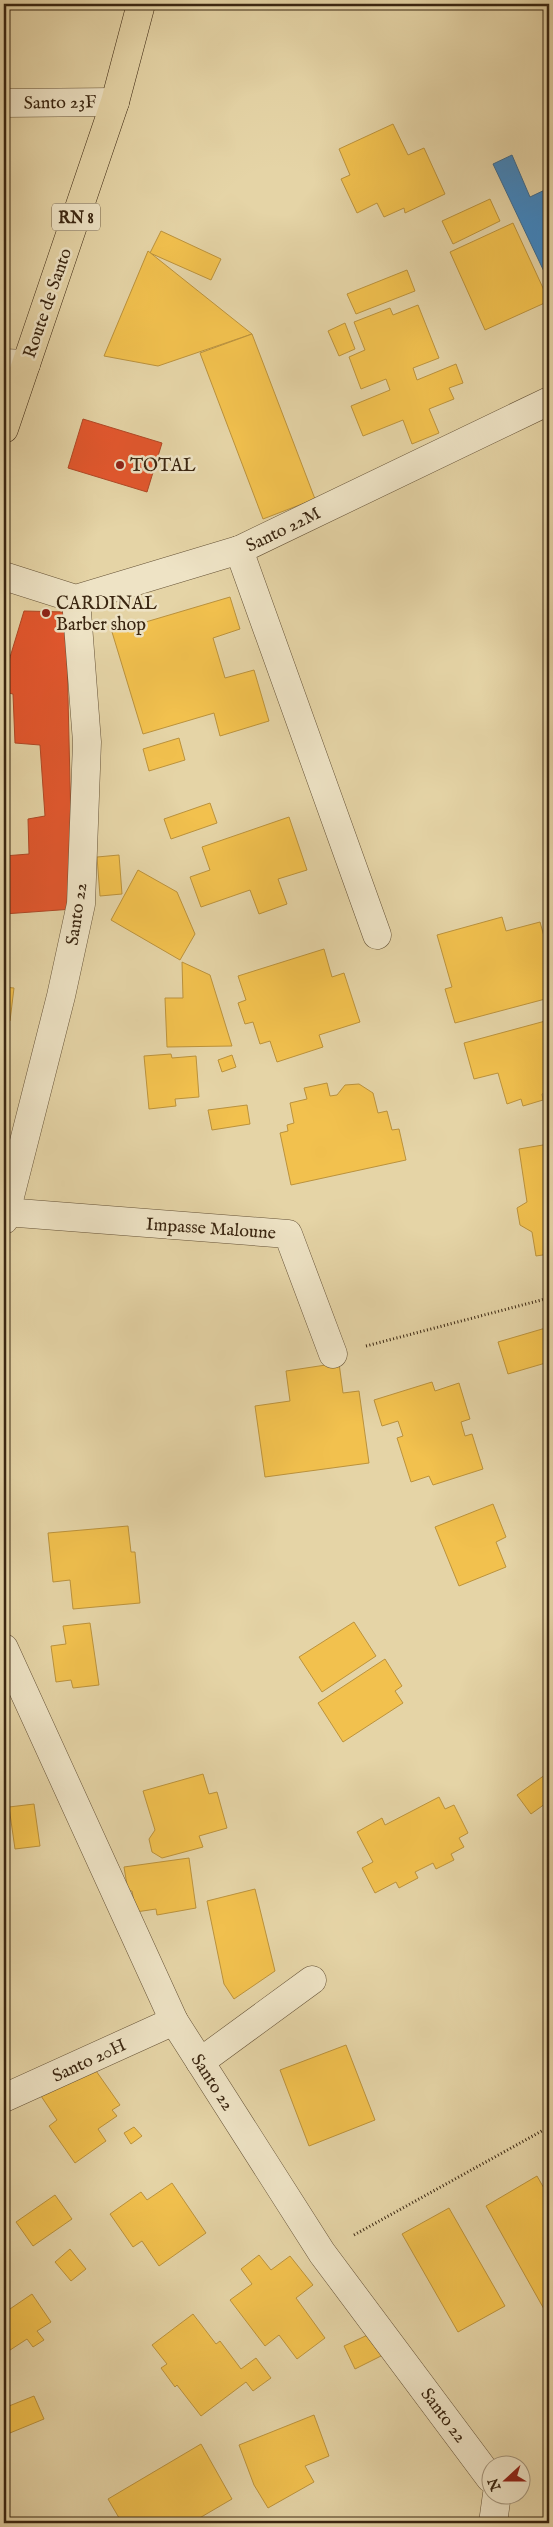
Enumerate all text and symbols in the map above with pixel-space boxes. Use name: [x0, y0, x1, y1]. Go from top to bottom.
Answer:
street label: Santo 23F: [23, 91, 97, 116]
road number: RN 8: [52, 203, 100, 230]
street label: Route de Santo: [19, 245, 78, 362]
place label: TOTAL: [130, 455, 196, 478]
marker: TOTAL: [114, 459, 126, 471]
street label: Santo 22M: [243, 502, 325, 558]
place label: CARDINAL Barber shop: [56, 593, 157, 637]
marker: CARDINAL Barber shop: [40, 607, 52, 619]
street label: Santo 22: [62, 881, 93, 947]
street label: Impasse Maloune: [145, 1213, 277, 1246]
street label: Santo 20H: [49, 2034, 130, 2088]
street label: Santo 22: [185, 2050, 239, 2116]
street label: Santo 22: [415, 2384, 471, 2448]
north arrow: [480, 2454, 530, 2504]
text: N: [484, 2475, 506, 2494]

